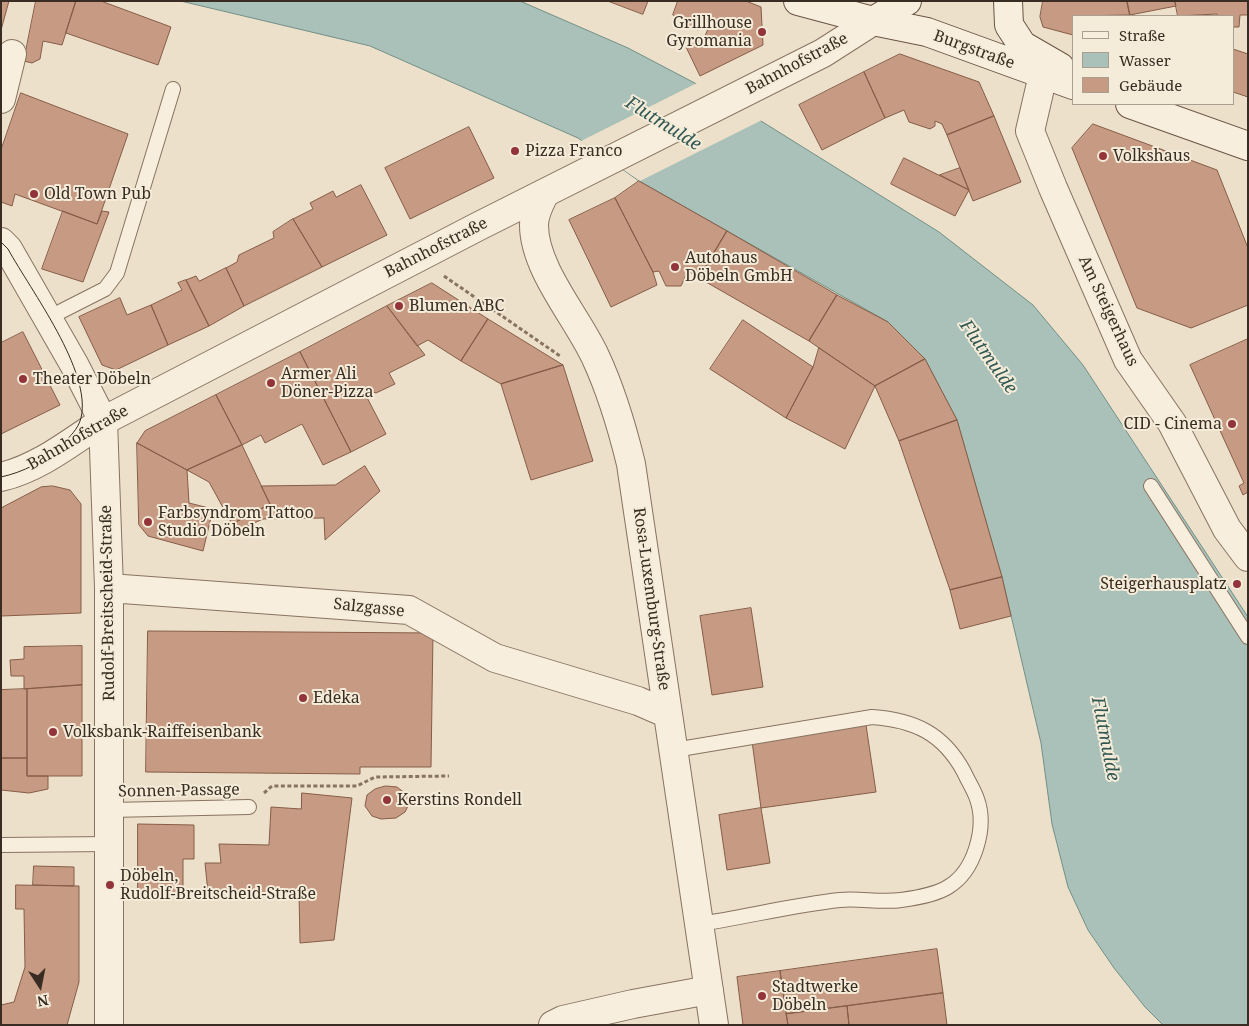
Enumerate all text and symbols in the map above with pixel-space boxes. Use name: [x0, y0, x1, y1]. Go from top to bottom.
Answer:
place label: Grillhouse Gyromania: [666, 13, 752, 51]
legend: [1072, 15, 1234, 105]
text: Straße: [1119, 25, 1165, 45]
marker: Grillhouse Gyromania: [756, 26, 768, 38]
street label: Burgstraße: [931, 26, 1017, 74]
street label: Bahnhofstraße: [743, 29, 851, 99]
text: Wasser: [1119, 50, 1171, 70]
text: Gebäude: [1119, 75, 1182, 95]
water label: Flutmulde: [621, 92, 705, 156]
place label: Pizza Franco: [525, 141, 622, 161]
marker: Pizza Franco: [509, 145, 521, 157]
place label: Volkshaus: [1113, 146, 1190, 166]
marker: Volkshaus: [1097, 150, 1109, 162]
place label: Old Town Pub: [44, 184, 151, 204]
marker: Old Town Pub: [28, 188, 40, 200]
street label: Bahnhofstraße: [381, 214, 491, 282]
place label: Autohaus Döbeln GmbH: [685, 248, 793, 286]
street label: Am Steigerhaus: [1074, 253, 1142, 369]
marker: Autohaus Döbeln GmbH: [669, 261, 681, 273]
place label: Blumen ABC: [409, 296, 504, 316]
marker: Blumen ABC: [393, 300, 405, 312]
water label: Flutmulde: [955, 316, 1021, 398]
place label: Armer Ali Döner-Pizza: [281, 364, 373, 402]
place label: Theater Döbeln: [33, 369, 151, 389]
marker: Theater Döbeln: [17, 373, 29, 385]
marker: Armer Ali Döner-Pizza: [265, 377, 277, 389]
street label: Bahnhofstraße: [24, 401, 132, 475]
place label: CID - Cinema: [1123, 414, 1222, 434]
marker: CID - Cinema: [1226, 418, 1238, 430]
place label: Farbsyndrom Tattoo Studio Döbeln: [158, 503, 314, 541]
street label: Rudolf-Breitscheid-Straße: [97, 505, 119, 701]
street label: Rosa-Luxemburg-Straße: [629, 506, 673, 692]
marker: Farbsyndrom Tattoo Studio Döbeln: [142, 516, 154, 528]
place label: Steigerhausplatz: [1100, 574, 1227, 594]
marker: Steigerhausplatz: [1231, 578, 1243, 590]
street label: Salzgasse: [332, 595, 406, 621]
place label: Edeka: [313, 688, 360, 708]
marker: Edeka: [297, 692, 309, 704]
water label: Flutmulde: [1086, 695, 1124, 783]
place label: Volksbank-Raiffeisenbank: [63, 722, 261, 742]
marker: Volksbank-Raiffeisenbank: [47, 726, 59, 738]
street label: Sonnen-Passage: [118, 780, 240, 802]
place label: Kerstins Rondell: [397, 790, 522, 810]
marker: Kerstins Rondell: [381, 794, 393, 806]
place label: Döbeln, Rudolf-Breitscheid-Straße: [120, 866, 316, 904]
marker: Döbeln, Rudolf-Breitscheid-Straße: [104, 879, 116, 891]
north arrow: [15, 961, 65, 1011]
place label: Stadtwerke Döbeln: [772, 977, 858, 1015]
marker: Stadtwerke Döbeln: [756, 990, 768, 1002]
text: N: [36, 991, 50, 1012]

